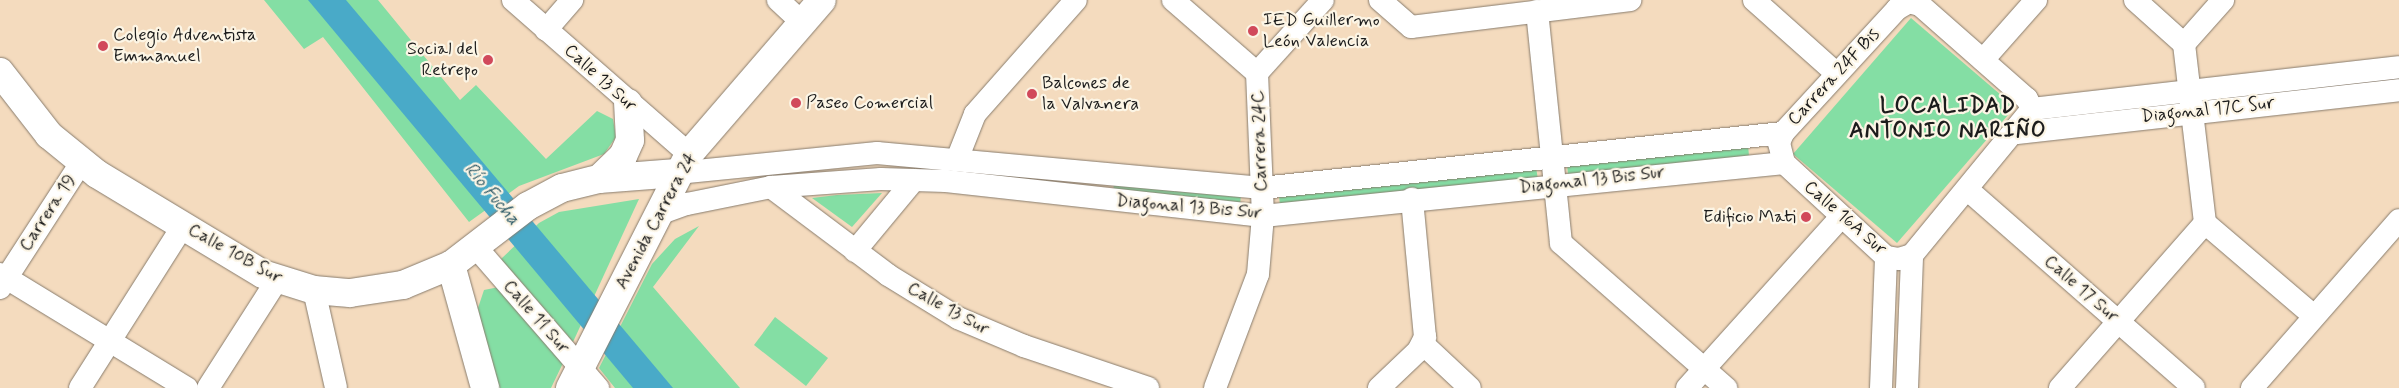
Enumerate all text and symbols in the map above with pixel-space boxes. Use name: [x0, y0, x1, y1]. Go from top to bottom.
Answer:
place label: IED Guillermo León Valencia: [1263, 10, 1376, 52]
street label: Carrera 24F Bis: [1783, 23, 1885, 131]
place label: Colegio Adventista Emmanuel: [113, 25, 256, 68]
marker: IED Guillermo León Valencia: [1247, 25, 1259, 37]
place label: Social del Retrepo: [407, 39, 478, 82]
marker: Colegio Adventista Emmanuel: [97, 40, 109, 52]
street label: Calle 13 Sur: [559, 40, 641, 116]
marker: Social del Retrepo: [482, 54, 494, 66]
place label: Balcones de la Valvanera: [1042, 73, 1136, 116]
marker: Balcones de la Valvanera: [1026, 88, 1038, 100]
street label: Carrera 24C: [1247, 90, 1273, 192]
place label: Paseo Comercial: [806, 92, 933, 114]
street label: Diagonal 17C Sur: [2140, 92, 2276, 128]
district label: LOCALIDAD ANTONIO NARIÑO: [1849, 93, 2047, 144]
marker: Paseo Comercial: [790, 97, 802, 109]
street label: Avenida Carrera 24: [610, 148, 702, 294]
water label: Río Fucha: [459, 157, 525, 231]
street label: Diagonal 13 Bis Sur: [1517, 162, 1667, 198]
street label: Carrera 19: [15, 170, 81, 256]
street label: Calle 16A Sur: [1799, 176, 1891, 260]
street label: Diagonal 13 Bis Sur: [1114, 190, 1264, 224]
place label: Edificio Mati: [1705, 206, 1796, 228]
marker: Edificio Mati: [1800, 211, 1812, 223]
street label: Calle 10B Sur: [184, 219, 286, 289]
street label: Calle 17 Sur: [2039, 251, 2123, 327]
street label: Calle 11 Sur: [498, 276, 574, 358]
street label: Calle 13 Sur: [903, 278, 993, 340]

